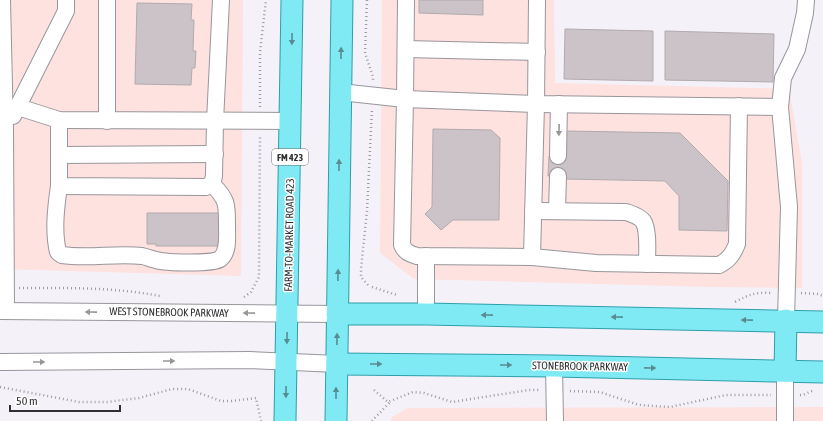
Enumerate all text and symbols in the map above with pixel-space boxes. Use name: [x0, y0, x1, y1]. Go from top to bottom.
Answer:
one-way arrow: [288, 33, 295, 45]
one-way arrow: [338, 46, 344, 59]
one-way arrow: [555, 124, 562, 136]
road number: FM 423: [272, 149, 308, 165]
one-way arrow: [336, 159, 343, 171]
street label: FARM-TO-MARKET ROAD 423: [282, 178, 296, 292]
one-way arrow: [335, 268, 341, 281]
street label: WEST STONEBROOK PARKWAY: [109, 305, 229, 319]
one-way arrow: [85, 308, 97, 315]
one-way arrow: [242, 310, 255, 316]
one-way arrow: [480, 312, 493, 318]
one-way arrow: [610, 314, 623, 320]
one-way arrow: [741, 316, 753, 323]
one-way arrow: [284, 332, 290, 345]
one-way arrow: [334, 332, 340, 345]
one-way arrow: [163, 358, 176, 364]
one-way arrow: [33, 359, 46, 365]
street label: STONEBROOK PARKWAY: [532, 359, 628, 373]
one-way arrow: [370, 361, 383, 367]
one-way arrow: [500, 362, 513, 368]
one-way arrow: [644, 365, 657, 371]
one-way arrow: [283, 386, 289, 399]
one-way arrow: [333, 386, 339, 399]
scale bar: [10, 387, 120, 413]
text: 50 m: [16, 394, 38, 408]

